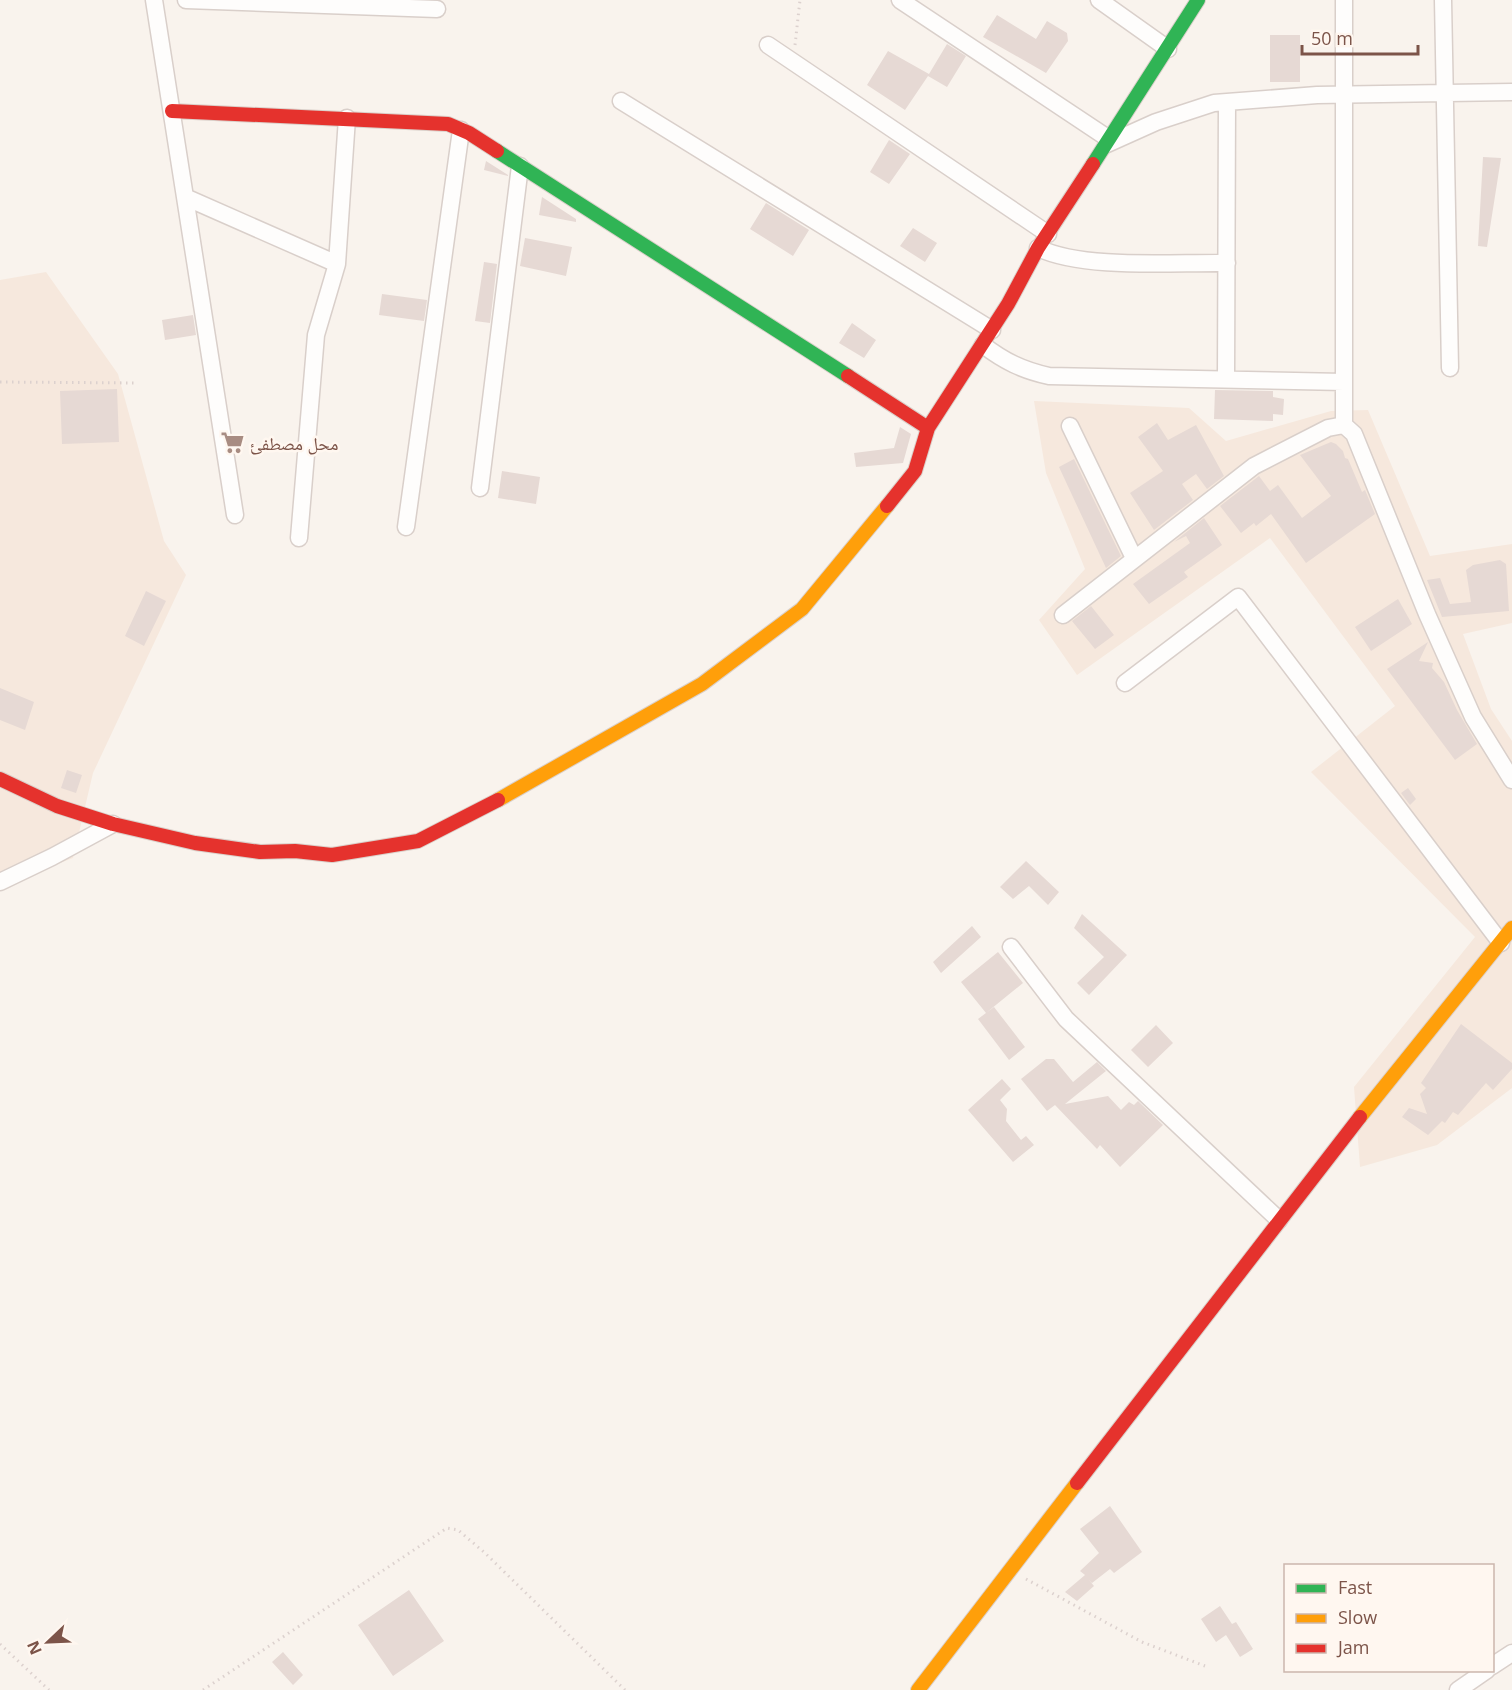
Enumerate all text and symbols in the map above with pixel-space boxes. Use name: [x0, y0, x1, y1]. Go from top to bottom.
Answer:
scale bar: [1302, 18, 1418, 56]
text: 50 m: [1311, 26, 1353, 50]
supermarket icon: محل مصطفئ: [219, 430, 245, 456]
place label: محل مصطفئ: [250, 431, 338, 455]
legend: [1284, 1564, 1494, 1672]
text: Fast: [1338, 1575, 1372, 1599]
text: Slow: [1338, 1605, 1377, 1629]
north arrow: [18, 1612, 78, 1672]
text: Jam: [1336, 1635, 1370, 1659]
text: N: [22, 1638, 47, 1658]

